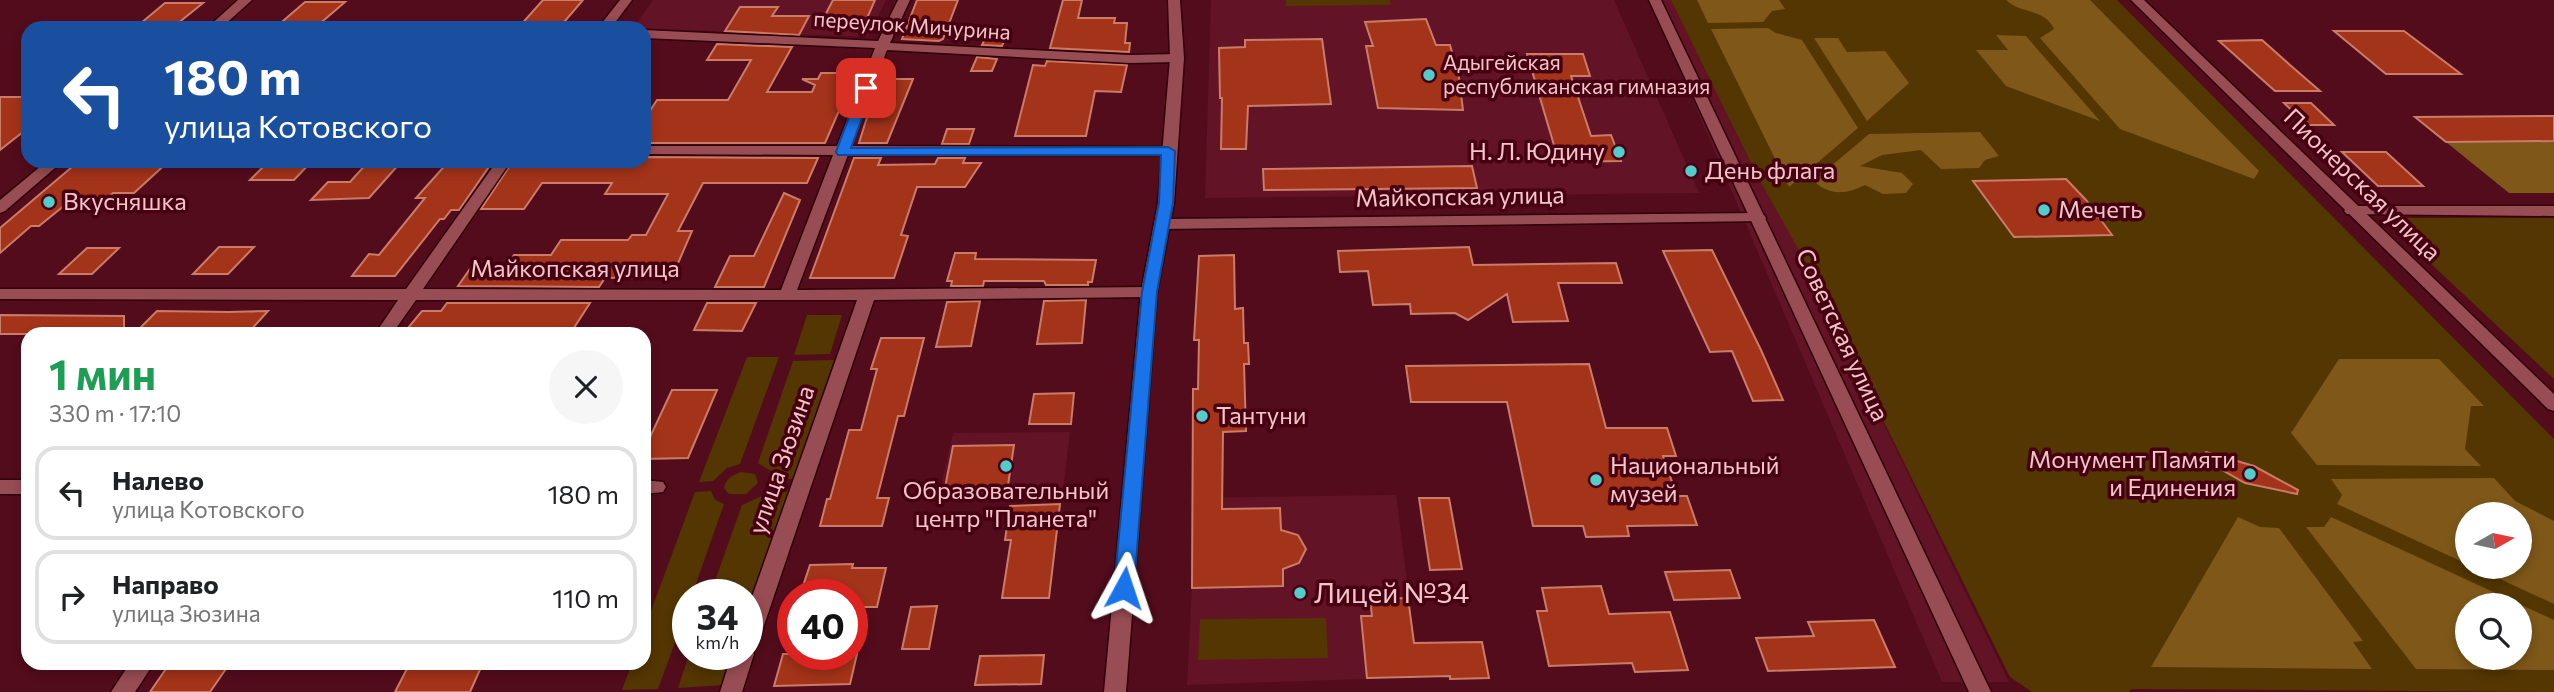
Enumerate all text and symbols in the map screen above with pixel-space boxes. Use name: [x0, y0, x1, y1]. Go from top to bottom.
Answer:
street label: переулок Мичурина: [813, 5, 1012, 44]
text: 180 m: [164, 45, 301, 105]
icon: left: [49, 49, 140, 140]
place label: Адыгейская республиканская гимназия: [1443, 49, 1710, 98]
pin: [836, 58, 896, 118]
marker: Адыгейская республиканская гимназия: [1421, 67, 1437, 83]
icon: arrive: [847, 69, 885, 107]
street label: Пионерская улица: [2279, 102, 2447, 266]
text: улица Котовского: [164, 105, 432, 145]
place label: Н. Л. Юдину: [1469, 136, 1605, 165]
marker: Н. Л. Юдину: [1611, 144, 1627, 160]
place label: День флага: [1705, 155, 1835, 184]
marker: День флага: [1683, 163, 1699, 179]
street label: Майкопская улица: [1355, 179, 1565, 212]
place label: Вкусняшка: [63, 186, 187, 215]
marker: Вкусняшка: [41, 194, 57, 210]
place label: Мечеть: [2058, 194, 2143, 223]
marker: Мечеть: [2036, 202, 2052, 218]
street label: Советская улица: [1791, 243, 1896, 425]
street label: Майкопская улица: [470, 253, 680, 282]
text: 1 мин: [49, 347, 156, 399]
button: close: [549, 350, 623, 424]
street label: улица Зюзина: [742, 381, 820, 538]
text: 330 m · 17:10: [49, 399, 181, 427]
place label: Тантуни: [1216, 400, 1307, 429]
marker: Тантуни: [1194, 408, 1210, 424]
place label: Монумент Памяти и Единения: [2028, 444, 2236, 501]
place label: Национальный музей: [1610, 450, 1780, 507]
marker: Образовательный центр "Планета": [998, 458, 1014, 474]
text: Налево: [112, 464, 204, 495]
marker: Монумент Памяти и Единения: [2242, 466, 2258, 482]
marker: Национальный музей: [1588, 472, 1604, 488]
icon: left: [53, 474, 91, 512]
place label: Образовательный центр "Планета": [903, 475, 1109, 532]
text: 180 m: [547, 478, 619, 509]
text: улица Котовского: [112, 495, 305, 523]
north arrow: [2455, 502, 2532, 579]
map controls: [2455, 502, 2532, 670]
position arrow: [1087, 551, 1161, 625]
text: Направо: [112, 568, 219, 599]
place label: Лицей №34: [1314, 575, 1469, 609]
icon: right: [53, 578, 91, 616]
speed limit sign: 40: [777, 579, 868, 670]
text: 110 m: [552, 582, 619, 613]
marker: Лицей №34: [1292, 585, 1308, 601]
button: search: [2455, 593, 2532, 670]
text: 34: [697, 594, 738, 637]
text: улица Зюзина: [112, 599, 261, 627]
text: km/h: [696, 631, 739, 653]

